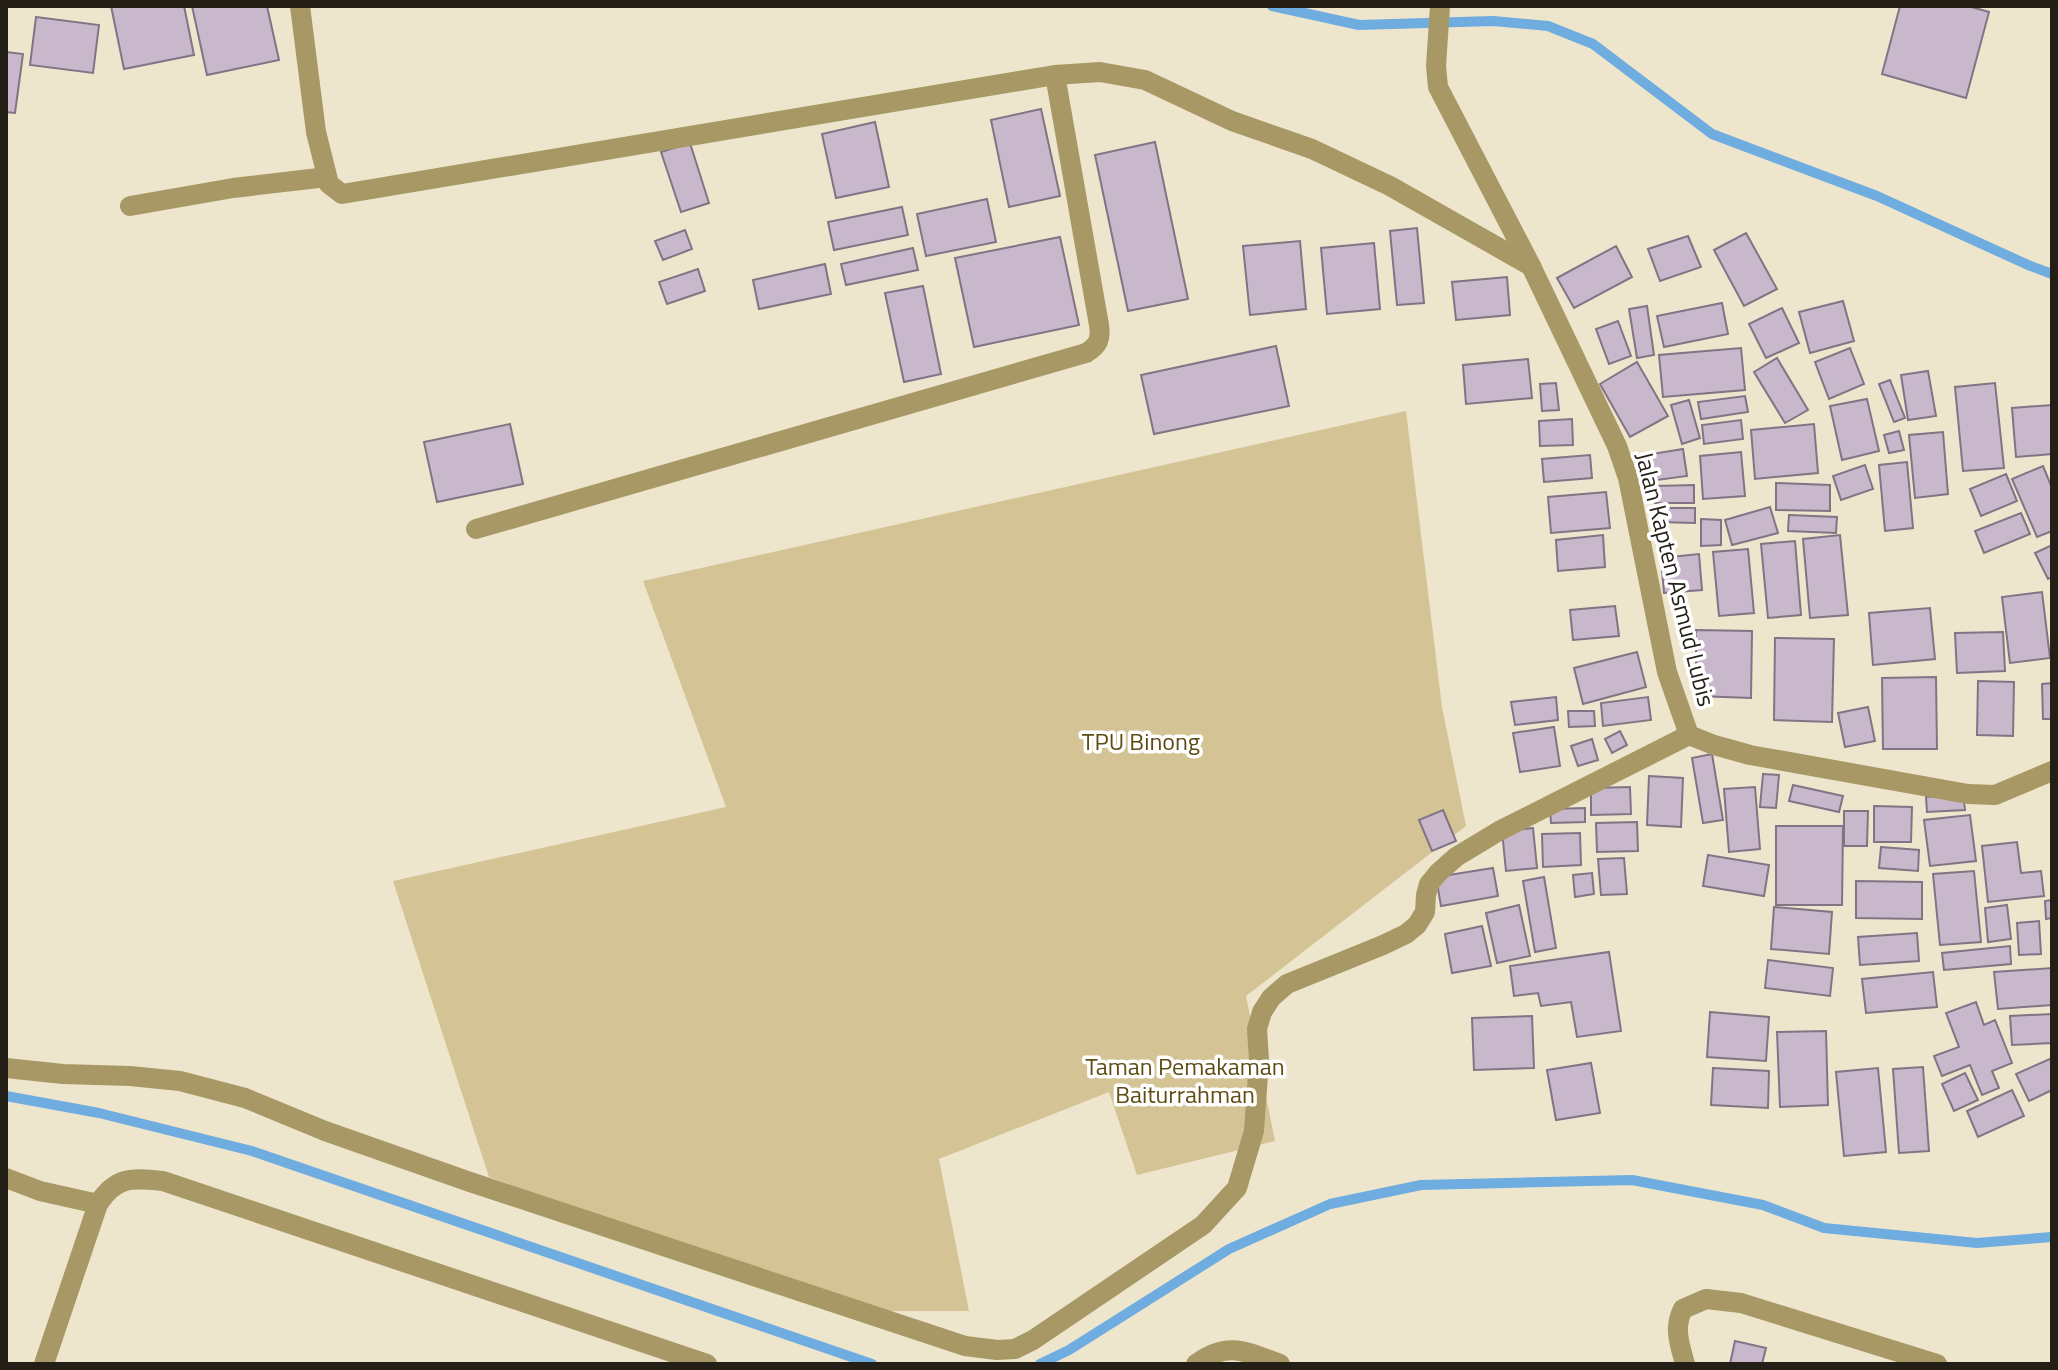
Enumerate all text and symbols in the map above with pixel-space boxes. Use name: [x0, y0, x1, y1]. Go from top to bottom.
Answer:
street label: Jalan Kapten Asmud Lubis: [1627, 448, 1725, 710]
park label: TPU Binong: [1082, 723, 1200, 759]
park label: Taman Pemakaman Baiturrahman: [1085, 1048, 1285, 1112]

